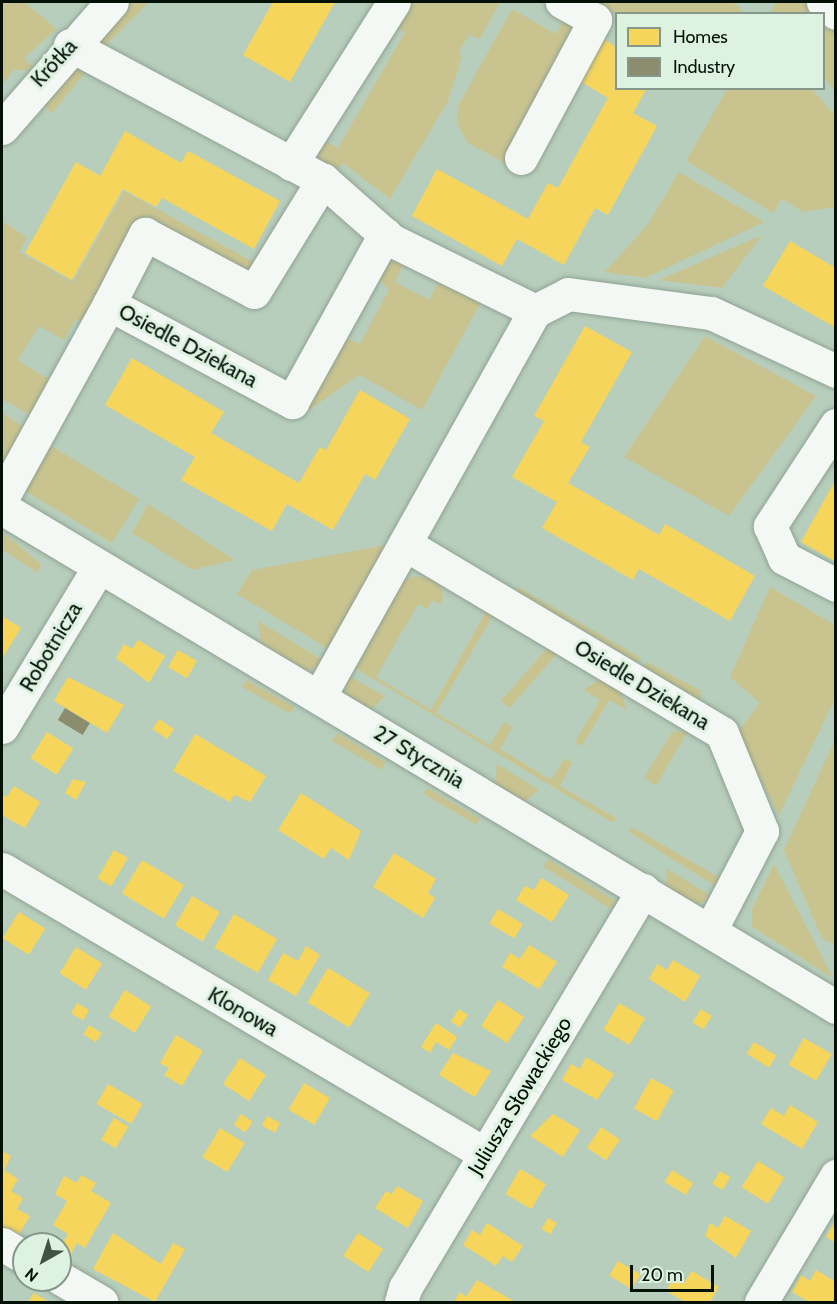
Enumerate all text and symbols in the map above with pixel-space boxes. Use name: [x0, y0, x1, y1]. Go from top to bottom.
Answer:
legend: [615, 12, 825, 90]
text: Homes: [673, 26, 728, 48]
street label: Krótka: [26, 34, 82, 92]
text: Industry: [673, 56, 735, 78]
street label: Osiedle Dziekana: [114, 299, 262, 393]
street label: Robotnicza: [15, 598, 87, 696]
street label: Osiedle Dziekana: [570, 635, 714, 735]
street label: 27 Stycznia: [369, 720, 469, 794]
street label: Klonowa: [203, 982, 283, 1042]
street label: Juliusza Słowackiego: [463, 1012, 577, 1180]
north arrow: [12, 1232, 72, 1292]
scale bar: [633, 1253, 717, 1291]
text: N: [21, 1264, 42, 1286]
text: 20 m: [641, 1264, 683, 1286]

